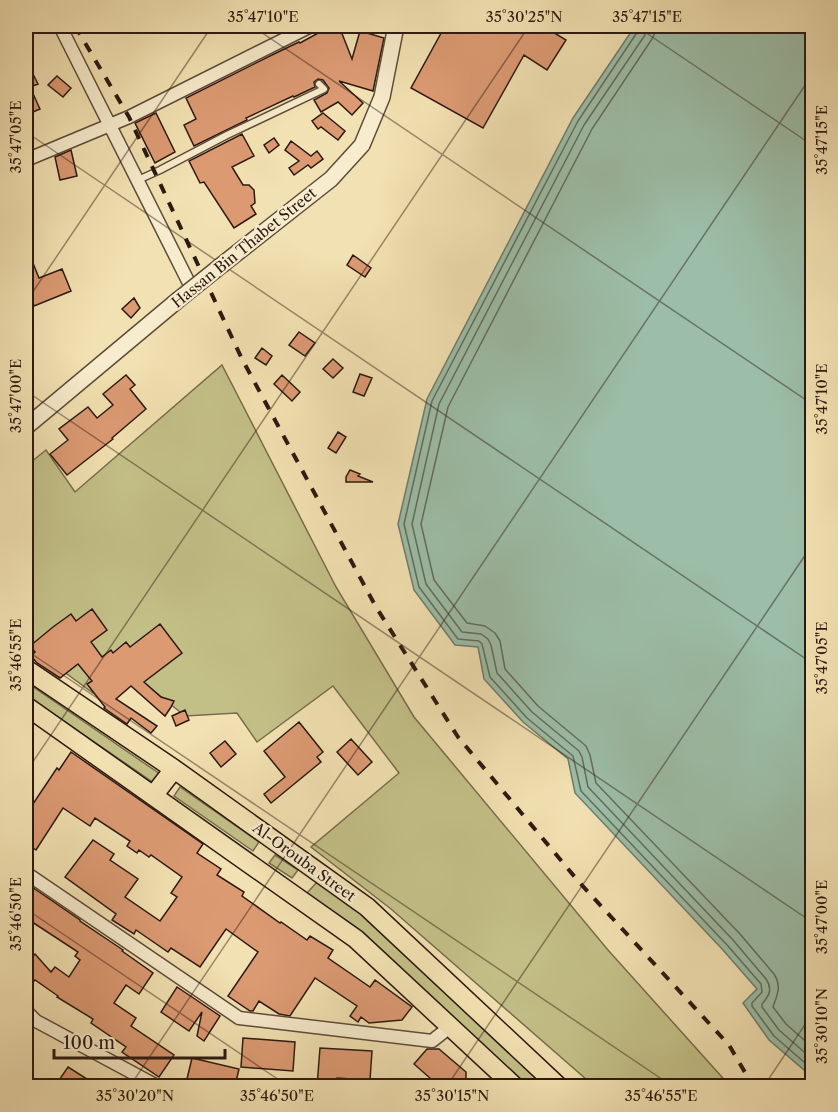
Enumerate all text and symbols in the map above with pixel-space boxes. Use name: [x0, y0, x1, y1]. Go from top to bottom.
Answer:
text: 35°47'10"E: [227, 7, 299, 26]
text: 35°30'25"N: [485, 7, 563, 26]
text: 35°47'15"E: [612, 7, 682, 26]
text: 35°47'05"E: [6, 100, 25, 174]
text: 35°47'15"E: [812, 105, 831, 175]
street label: Hassan Bin Thabet Street: [167, 183, 320, 312]
text: 35°47'00"E: [6, 359, 25, 433]
text: 35°47'10"E: [812, 363, 831, 435]
text: 35°46'55"E: [6, 619, 25, 691]
text: 35°47'05"E: [812, 621, 831, 695]
street label: Al-Orouba Street: [248, 817, 360, 906]
text: 35°46'50"E: [6, 877, 25, 951]
text: 35°47'00"E: [812, 880, 831, 954]
text: 35°30'10"N: [812, 988, 831, 1064]
scale bar: [54, 1022, 225, 1060]
text: 100 m: [63, 1032, 115, 1054]
text: 35°30'20"N: [96, 1086, 174, 1105]
text: 35°46'50"E: [240, 1086, 314, 1105]
text: 35°30'15"N: [415, 1086, 489, 1105]
text: 35°46'55"E: [625, 1086, 697, 1105]

